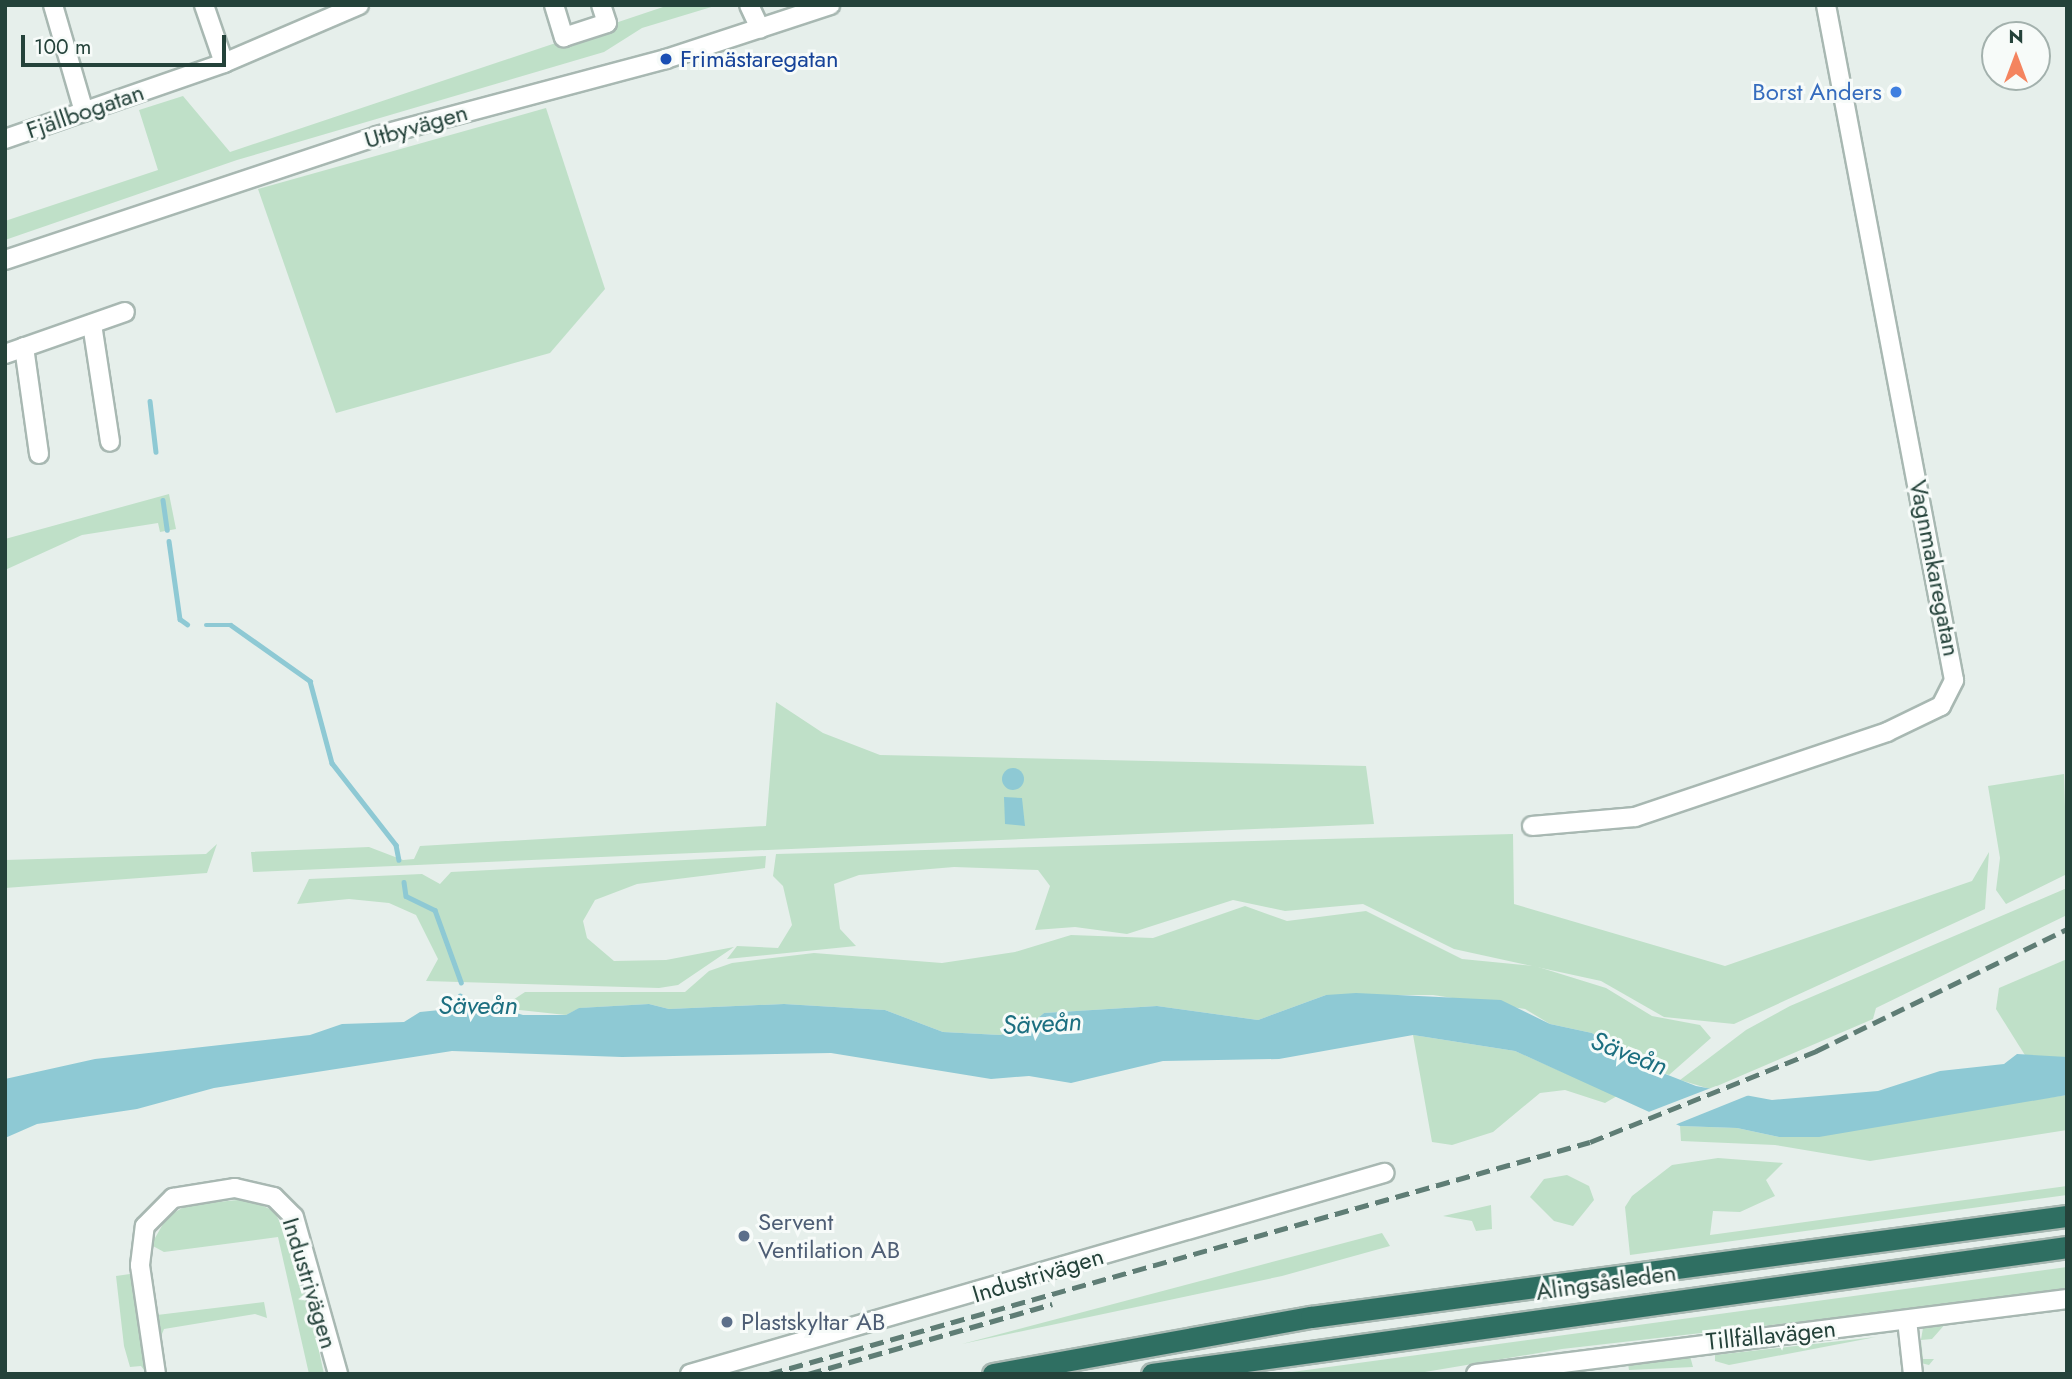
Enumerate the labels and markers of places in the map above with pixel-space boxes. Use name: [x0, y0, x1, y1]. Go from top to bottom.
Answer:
place label: Frimästaregatan: [680, 45, 839, 73]
marker: Frimästaregatan: [658, 51, 674, 67]
place label: Borst Anders: [1752, 78, 1882, 106]
marker: Borst Anders: [1888, 84, 1904, 100]
place label: Servent Ventilation AB: [758, 1208, 900, 1264]
marker: Servent Ventilation AB: [736, 1228, 752, 1244]
place label: Plastskyltar AB: [741, 1308, 885, 1336]
marker: Plastskyltar AB: [719, 1314, 735, 1330]

